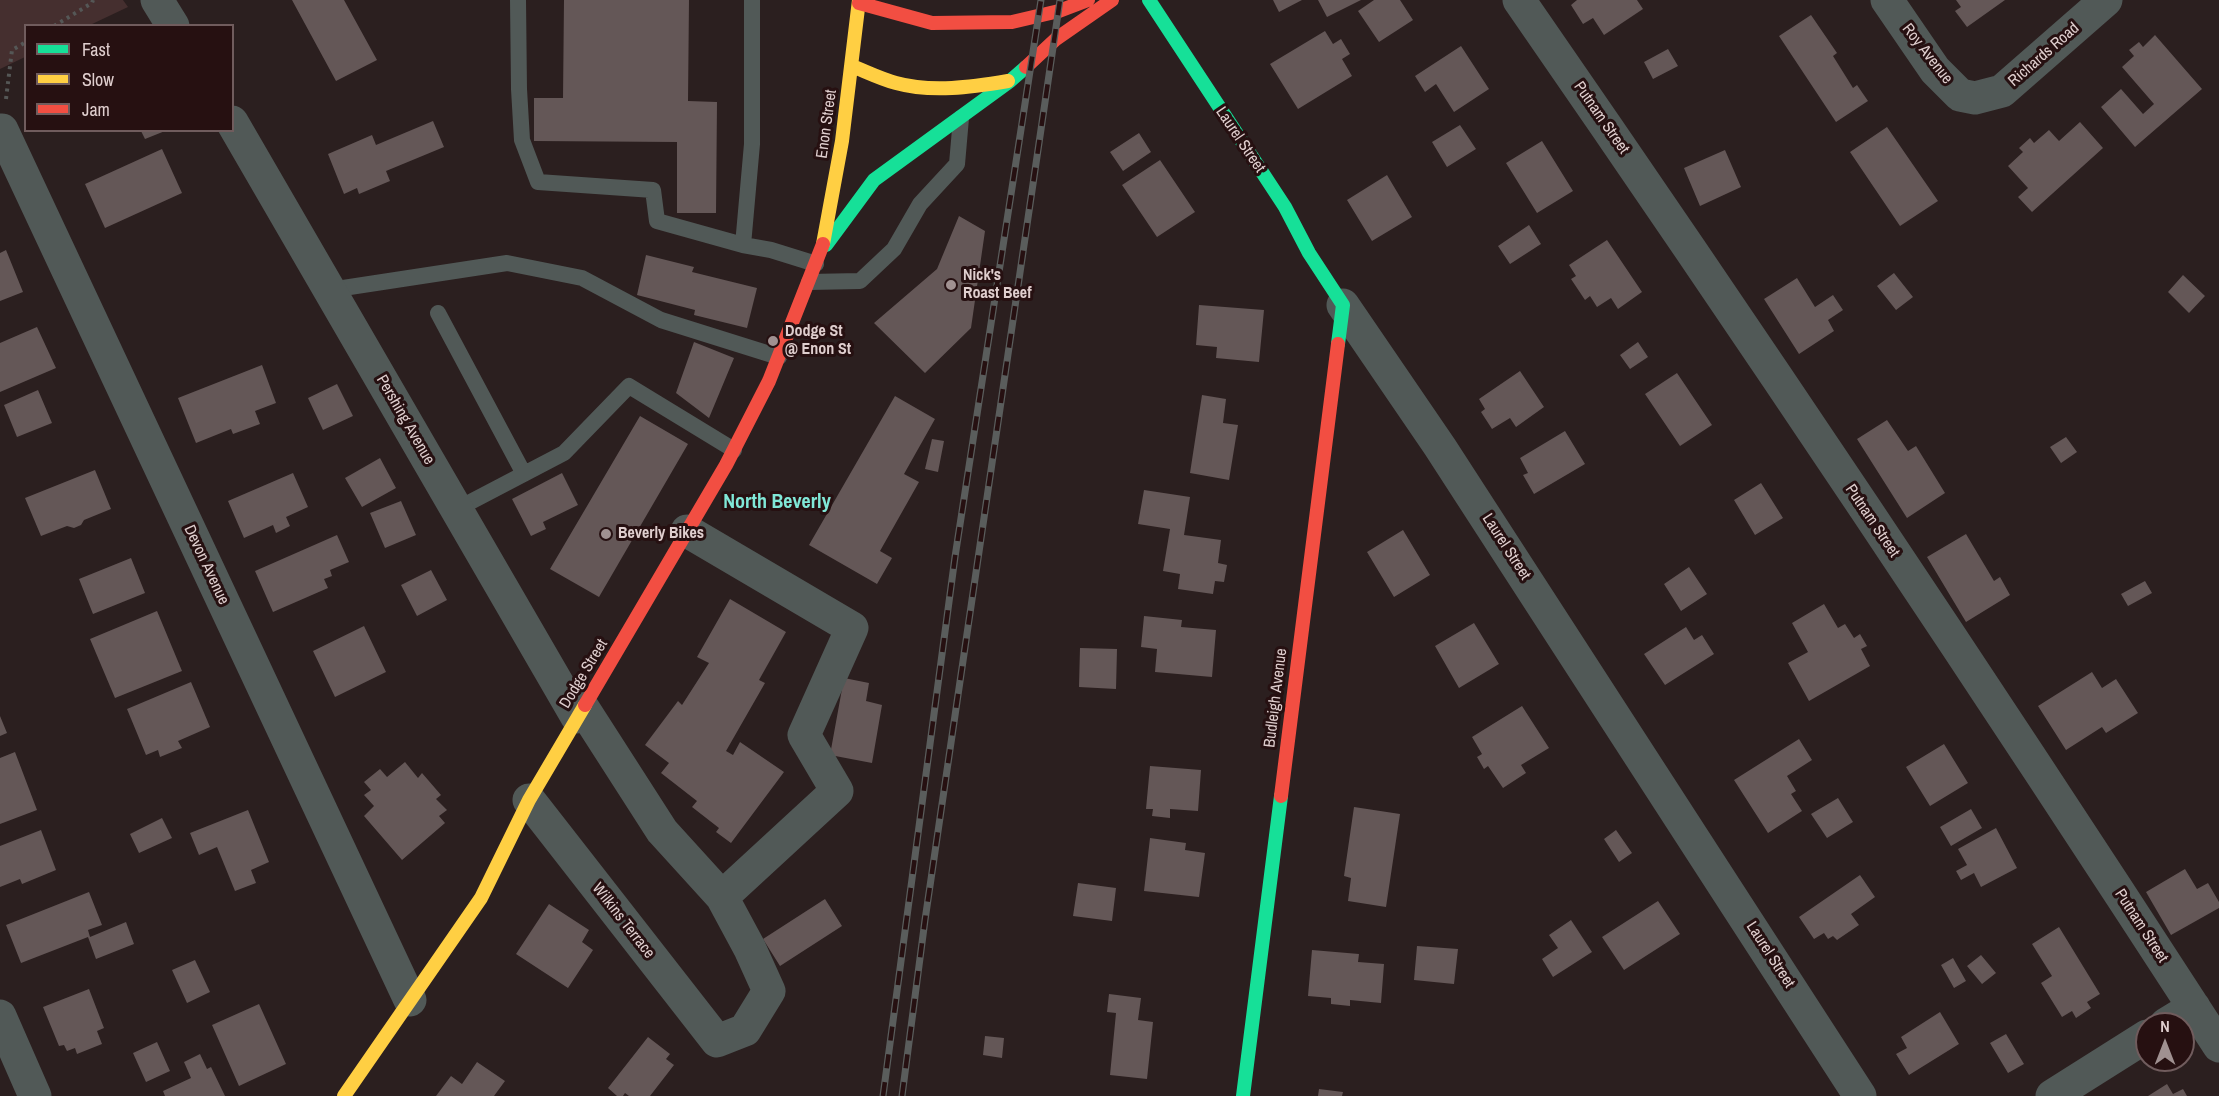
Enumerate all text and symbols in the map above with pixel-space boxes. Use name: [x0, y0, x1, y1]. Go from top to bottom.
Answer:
street label: Richards Road: [2005, 19, 2083, 91]
street label: Roy Avenue: [1898, 20, 1956, 88]
legend: [24, 24, 234, 132]
text: Fast: [82, 37, 110, 62]
text: Slow: [82, 67, 114, 92]
street label: Putnam Street: [1569, 78, 1633, 158]
street label: Enon Street: [813, 88, 841, 160]
text: Jam: [82, 97, 110, 122]
street label: Laurel Street: [1211, 103, 1269, 177]
place label: Nick's Roast Beef: [963, 266, 1032, 304]
marker: Nick's Roast Beef: [944, 278, 958, 292]
place label: Dodge St @ Enon St: [785, 322, 851, 360]
marker: Dodge St @ Enon St: [766, 334, 780, 348]
street label: Pershing Avenue: [372, 372, 438, 468]
street label: Putnam Street: [1841, 481, 1903, 561]
district label: North Beverly: [723, 491, 831, 515]
street label: Laurel Street: [1477, 510, 1535, 584]
street label: Devon Avenue: [179, 522, 233, 608]
place label: Beverly Bikes: [618, 524, 704, 544]
marker: Beverly Bikes: [599, 527, 613, 541]
street label: Dodge Street: [556, 636, 612, 712]
street label: Budleigh Avenue: [1260, 647, 1292, 749]
street label: Wilkins Terrace: [588, 879, 658, 963]
street label: Putnam Street: [2110, 886, 2172, 966]
street label: Laurel Street: [1741, 918, 1799, 992]
north arrow: [2135, 1012, 2195, 1072]
text: N: [2160, 1015, 2170, 1037]

